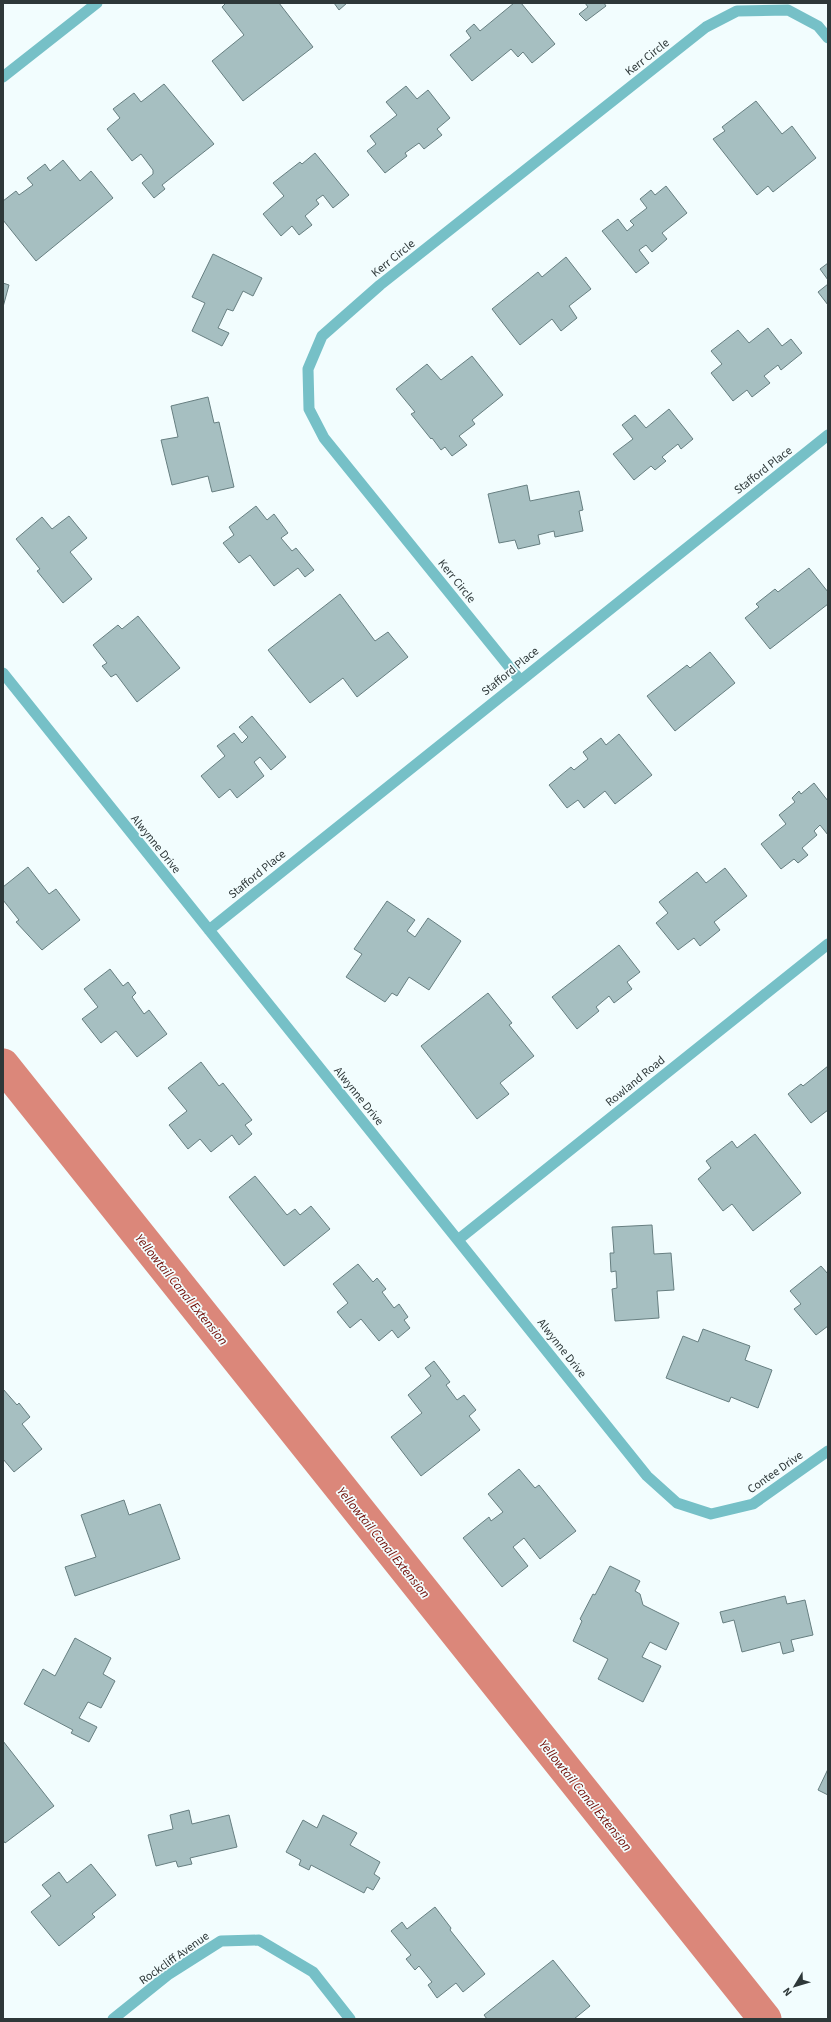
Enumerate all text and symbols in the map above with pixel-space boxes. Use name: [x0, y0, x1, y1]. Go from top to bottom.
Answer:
street label: Kerr Circle: [622, 35, 673, 80]
street label: Kerr Circle: [368, 235, 419, 281]
street label: Stafford Place: [731, 442, 796, 498]
street label: Kerr Circle: [434, 556, 480, 607]
street label: Stafford Place: [478, 643, 543, 700]
street label: Alwynne Drive: [127, 811, 185, 877]
street label: Stafford Place: [225, 846, 290, 903]
street label: Rowland Road: [602, 1052, 669, 1111]
street label: Alwynne Drive: [330, 1063, 388, 1129]
water label: Yellowtail Canal Extension: [131, 1230, 232, 1349]
street label: Alwynne Drive: [533, 1315, 590, 1382]
street label: Contee Drive: [744, 1447, 806, 1498]
water label: Yellowtail Canal Extension: [333, 1483, 434, 1602]
water label: Yellowtail Canal Extension: [535, 1736, 636, 1855]
street label: Rockcliff Avenue: [136, 1928, 213, 1989]
north arrow: [775, 1966, 815, 2006]
text: N: [779, 1984, 796, 1999]

